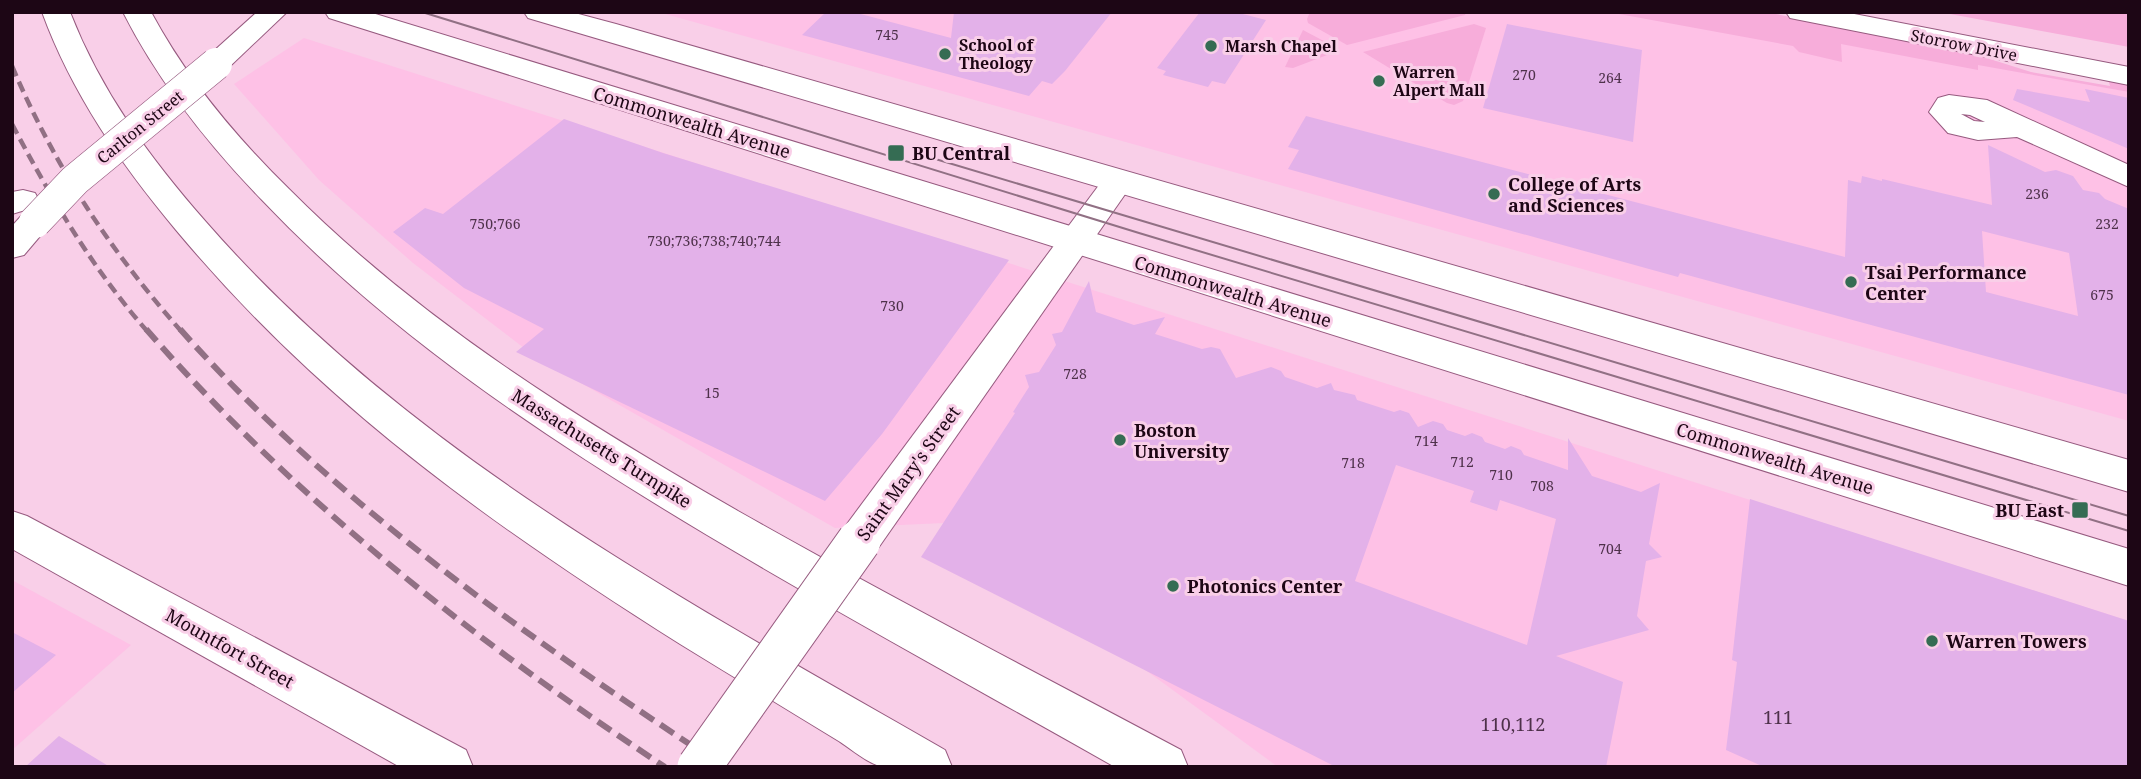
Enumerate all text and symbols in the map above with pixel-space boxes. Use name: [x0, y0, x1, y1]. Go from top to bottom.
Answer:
street label: Storrow Drive: [1909, 24, 2019, 66]
house number: 745: [875, 25, 899, 44]
place label: School of Theology: [959, 34, 1035, 74]
place label: Marsh Chapel: [1225, 35, 1337, 57]
marker: Marsh Chapel: [1203, 38, 1219, 54]
marker: School of Theology: [937, 46, 953, 62]
place label: Warren Alpert Mall: [1393, 61, 1486, 101]
house number: 270: [1512, 65, 1536, 84]
house number: 264: [1598, 68, 1622, 87]
marker: Warren Alpert Mall: [1371, 73, 1387, 89]
street label: Commonwealth Avenue: [590, 81, 794, 163]
street label: Carlton Street: [92, 85, 188, 169]
place label: BU Central: [912, 141, 1011, 165]
marker: BU Central: [886, 143, 906, 163]
place label: College of Arts and Sciences: [1508, 172, 1641, 217]
house number: 236: [2025, 184, 2049, 203]
marker: College of Arts and Sciences: [1486, 186, 1502, 202]
house number: 750;766: [470, 214, 521, 233]
house number: 232: [2095, 214, 2119, 233]
house number: 730;736;738;740;744: [647, 231, 781, 250]
street label: Commonwealth Avenue: [1131, 250, 1335, 332]
place label: Tsai Performance Center: [1865, 260, 2026, 305]
marker: Tsai Performance Center: [1843, 274, 1859, 290]
house number: 675: [2090, 285, 2114, 304]
house number: 730: [880, 296, 904, 315]
house number: 728: [1063, 364, 1087, 383]
street label: Massachusetts Turnpike: [508, 383, 696, 513]
house number: 15: [704, 383, 720, 402]
street label: Saint Mary's Street: [851, 401, 965, 545]
street label: Commonwealth Avenue: [1673, 417, 1877, 499]
place label: Boston University: [1134, 418, 1230, 463]
house number: 714: [1414, 431, 1438, 450]
marker: Boston University: [1112, 432, 1128, 448]
house number: 712: [1450, 452, 1474, 471]
house number: 718: [1341, 453, 1365, 472]
house number: 710: [1489, 465, 1513, 484]
house number: 708: [1530, 476, 1554, 495]
place label: BU East: [1995, 498, 2064, 522]
marker: BU East: [2070, 500, 2090, 520]
house number: 704: [1598, 539, 1622, 558]
place label: Photonics Center: [1187, 574, 1343, 598]
marker: Photonics Center: [1165, 578, 1181, 594]
street label: Mountfort Street: [161, 603, 299, 693]
place label: Warren Towers: [1946, 629, 2087, 653]
marker: Warren Towers: [1924, 633, 1940, 649]
house number: 111: [1763, 705, 1793, 729]
house number: 110,112: [1481, 712, 1545, 736]

